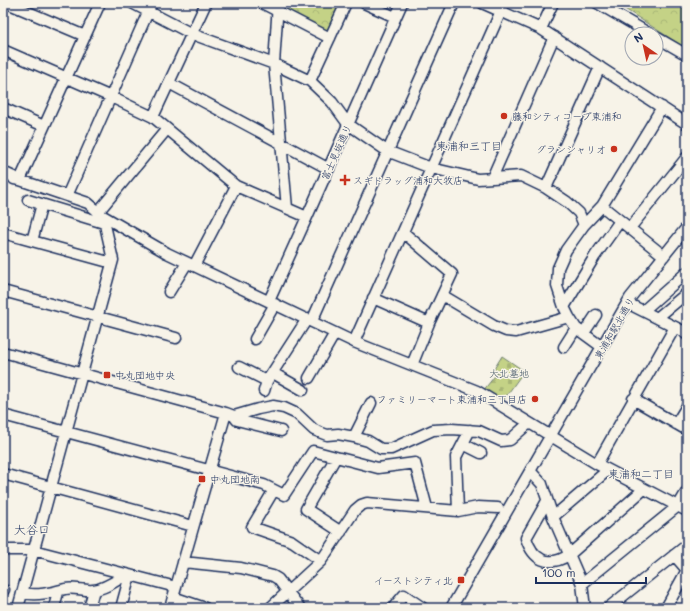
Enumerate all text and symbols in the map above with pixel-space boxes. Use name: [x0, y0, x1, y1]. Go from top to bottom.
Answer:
north arrow: [624, 26, 664, 66]
text: N: [630, 29, 646, 46]
place label: 藤和シティコープ東浦和: [512, 109, 622, 123]
marker: 藤和シティコープ東浦和: [499, 111, 509, 121]
street label: 富士見坂通り: [317, 122, 355, 182]
district label: 東浦和三丁目: [436, 138, 502, 153]
place label: グランシャリオ: [536, 142, 606, 156]
marker: グランシャリオ: [609, 144, 619, 154]
place label: スギドラッグ浦和大牧店: [353, 173, 463, 187]
marker: スギドラッグ浦和大牧店: [340, 175, 350, 185]
street label: 東浦和駅北通り: [590, 294, 638, 362]
park label: 大北墓地: [489, 366, 529, 380]
place label: 中丸団地中央: [115, 368, 175, 382]
marker: 中丸団地中央: [102, 370, 112, 380]
place label: ファミリーマート東浦和三丁目店: [377, 392, 527, 406]
marker: ファミリーマート東浦和三丁目店: [530, 394, 540, 404]
district label: 東浦和二丁目: [608, 466, 674, 481]
place label: 中丸団地南: [210, 472, 260, 486]
marker: 中丸団地南: [197, 474, 207, 484]
district label: 大谷口: [14, 521, 50, 537]
scale bar: [536, 559, 646, 585]
text: 100 m: [542, 564, 576, 580]
place label: イーストシティ北: [374, 573, 453, 587]
marker: イーストシティ北: [456, 575, 466, 585]

